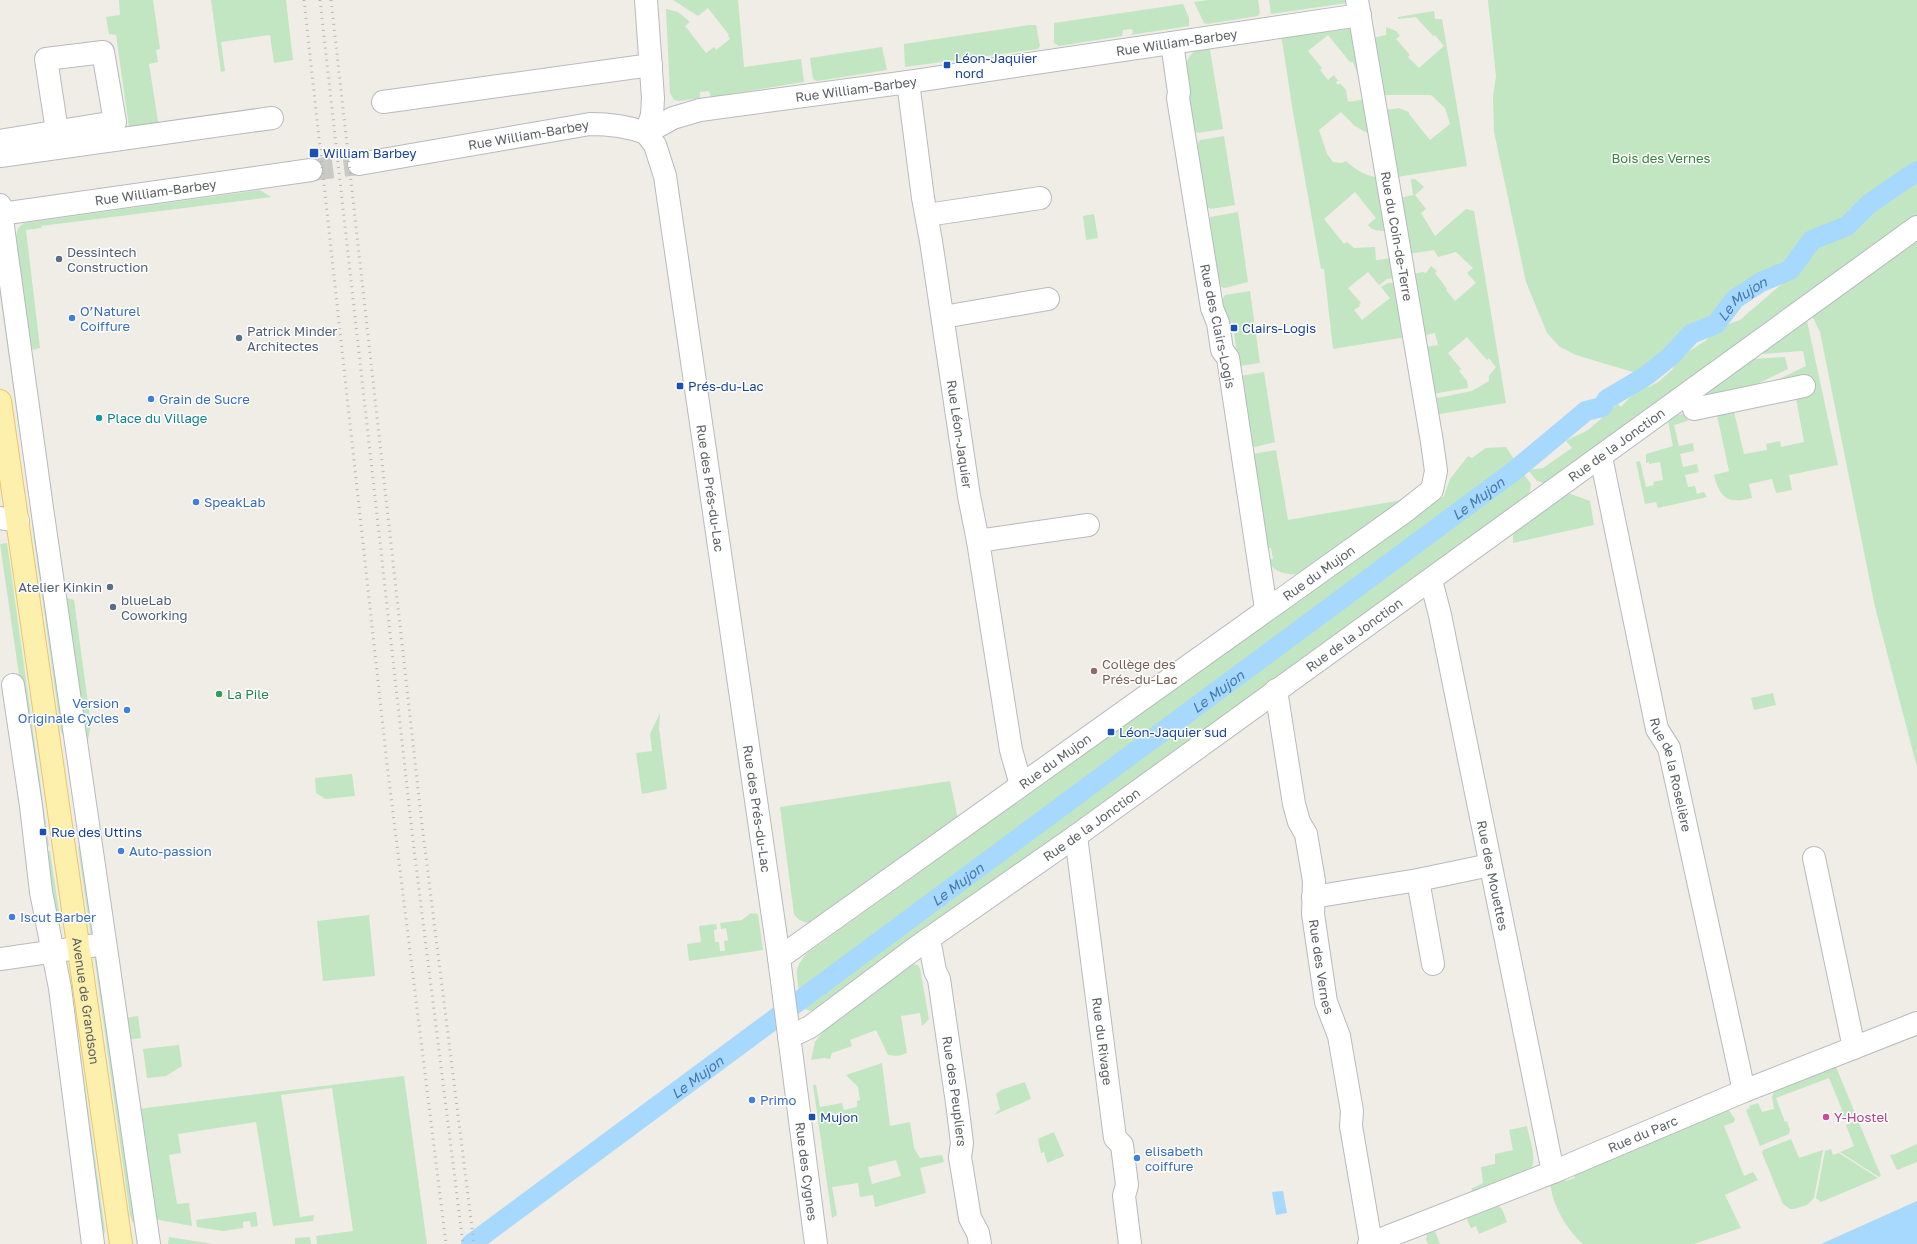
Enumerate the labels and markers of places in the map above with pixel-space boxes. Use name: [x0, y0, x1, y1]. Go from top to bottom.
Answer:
place label: Léon-Jaquier nord: [955, 50, 1037, 81]
marker: Léon-Jaquier nord: [942, 60, 952, 70]
place label: William Barbey: [323, 145, 417, 161]
marker: William Barbey: [308, 147, 320, 159]
place label: Dessintech Construction: [67, 244, 148, 275]
marker: Dessintech Construction: [54, 254, 64, 264]
place label: O’Naturel Coiffure: [80, 303, 140, 334]
marker: O’Naturel Coiffure: [67, 313, 77, 323]
place label: Clairs-Logis: [1242, 320, 1316, 336]
place label: Patrick Minder Architectes: [247, 323, 337, 354]
marker: Clairs-Logis: [1229, 323, 1239, 333]
marker: Patrick Minder Architectes: [234, 333, 244, 343]
place label: Prés-du-Lac: [688, 378, 764, 394]
marker: Prés-du-Lac: [675, 381, 685, 391]
place label: Grain de Sucre: [159, 391, 250, 407]
marker: Grain de Sucre: [146, 394, 156, 404]
place label: Place du Village: [107, 410, 207, 426]
marker: Place du Village: [94, 413, 104, 423]
place label: SpeakLab: [204, 494, 265, 510]
marker: SpeakLab: [191, 497, 201, 507]
place label: Atelier Kinkin: [18, 579, 102, 595]
marker: Atelier Kinkin: [105, 582, 115, 592]
place label: blueLab Coworking: [121, 592, 188, 623]
marker: blueLab Coworking: [108, 602, 118, 612]
place label: Collège des Prés-du-Lac: [1102, 656, 1178, 687]
marker: Collège des Prés-du-Lac: [1089, 666, 1099, 676]
place label: La Pile: [227, 686, 269, 702]
marker: La Pile: [214, 689, 224, 699]
place label: Version Originale Cycles: [18, 695, 119, 726]
marker: Version Originale Cycles: [122, 705, 132, 715]
place label: Léon-Jaquier sud: [1119, 724, 1227, 740]
marker: Léon-Jaquier sud: [1106, 727, 1116, 737]
place label: Rue des Uttins: [51, 824, 142, 840]
marker: Rue des Uttins: [38, 827, 48, 837]
place label: Auto-passion: [129, 843, 212, 859]
marker: Auto-passion: [116, 846, 126, 856]
place label: Iscut Barber: [20, 909, 96, 925]
marker: Iscut Barber: [7, 912, 17, 922]
place label: Primo: [760, 1092, 797, 1108]
marker: Primo: [747, 1095, 757, 1105]
place label: Mujon: [820, 1109, 858, 1125]
place label: Y-Hostel: [1834, 1109, 1888, 1125]
marker: Mujon: [807, 1112, 817, 1122]
marker: Y-Hostel: [1821, 1112, 1831, 1122]
place label: elisabeth coiffure: [1145, 1143, 1203, 1174]
marker: elisabeth coiffure: [1132, 1153, 1142, 1163]

